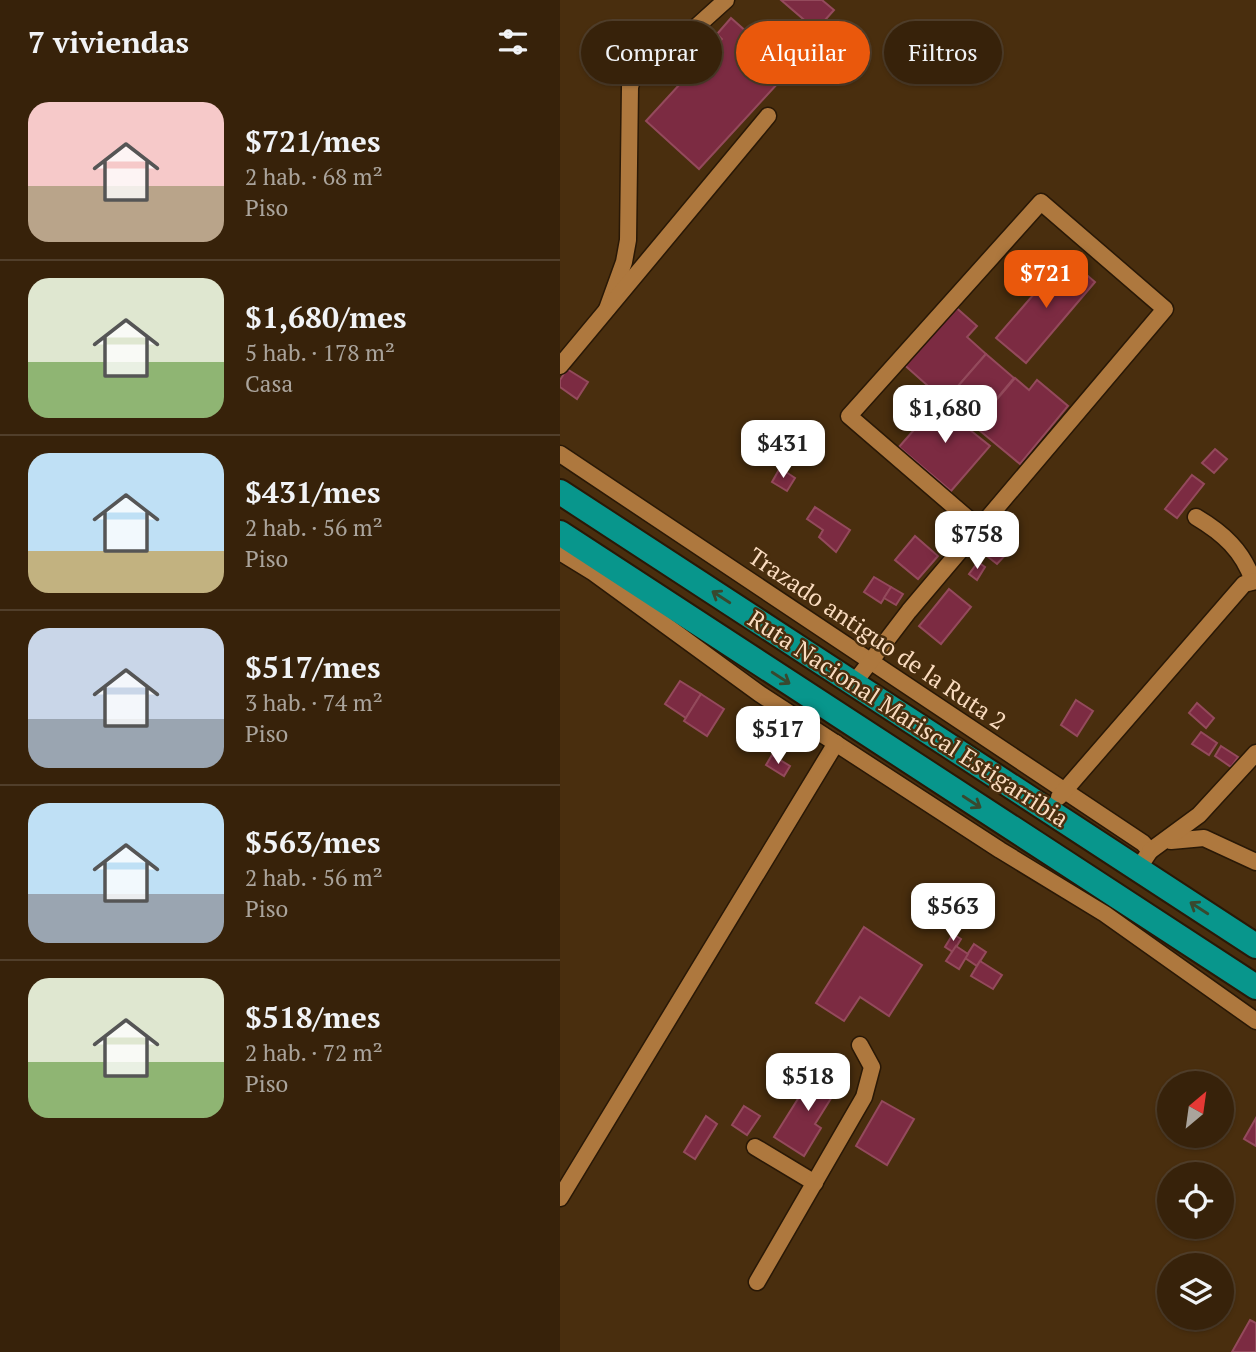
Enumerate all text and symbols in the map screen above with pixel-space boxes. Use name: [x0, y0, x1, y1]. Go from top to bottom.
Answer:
chip: Comprar: [581, 21, 722, 84]
chip: Alquilar: [736, 21, 870, 84]
chip: Filtros: [884, 21, 1002, 84]
text: 7 viviendas: [28, 22, 189, 62]
icon: filters: [494, 23, 532, 61]
text: $721/mes: [245, 121, 381, 161]
icon: home: [84, 130, 168, 214]
text: 2 hab. · 68 m²: [245, 161, 383, 192]
text: Piso: [245, 192, 288, 223]
pin: $721: [1005, 250, 1087, 310]
text: $721: [1020, 257, 1072, 288]
text: $1,680/mes: [245, 297, 407, 337]
icon: home: [84, 306, 168, 390]
text: 5 hab. · 178 m²: [245, 337, 395, 368]
text: Casa: [245, 368, 293, 399]
pin: $1,680: [888, 386, 1002, 445]
text: $1,680: [909, 392, 981, 423]
pin: $431: [742, 420, 824, 480]
text: $431: [757, 427, 809, 458]
text: $431/mes: [245, 472, 381, 512]
icon: home: [84, 481, 168, 565]
text: 2 hab. · 56 m²: [245, 512, 383, 543]
pin: $758: [936, 512, 1018, 571]
text: $758: [951, 518, 1003, 549]
street label: Trazado antiguo de la Ruta 2: [742, 540, 1013, 737]
text: Piso: [245, 543, 288, 574]
one-way arrow: [712, 590, 731, 604]
street label: Ruta Nacional Mariscal Estigarribia: [742, 602, 1075, 834]
text: $517/mes: [245, 647, 381, 687]
icon: home: [84, 656, 168, 740]
one-way arrow: [771, 671, 790, 685]
text: 3 hab. · 74 m²: [245, 687, 383, 718]
pin: $517: [737, 706, 819, 766]
text: $517: [752, 713, 804, 744]
text: Piso: [245, 718, 288, 749]
one-way arrow: [961, 796, 981, 810]
text: $563/mes: [245, 822, 381, 862]
icon: home: [84, 831, 168, 915]
text: 2 hab. · 56 m²: [245, 862, 383, 893]
pin: $563: [912, 884, 994, 943]
text: $563: [927, 890, 979, 921]
text: Piso: [245, 893, 288, 924]
one-way arrow: [1190, 901, 1209, 916]
text: $518/mes: [245, 997, 381, 1037]
icon: home: [84, 1006, 168, 1090]
text: 2 hab. · 72 m²: [245, 1037, 383, 1068]
pin: $518: [767, 1054, 849, 1113]
text: $518: [782, 1060, 834, 1091]
text: Piso: [245, 1068, 288, 1099]
north arrow: [1157, 1071, 1234, 1148]
map controls: [1157, 1071, 1234, 1330]
button: locate: [1157, 1162, 1234, 1239]
button: layers: [1157, 1253, 1234, 1330]

